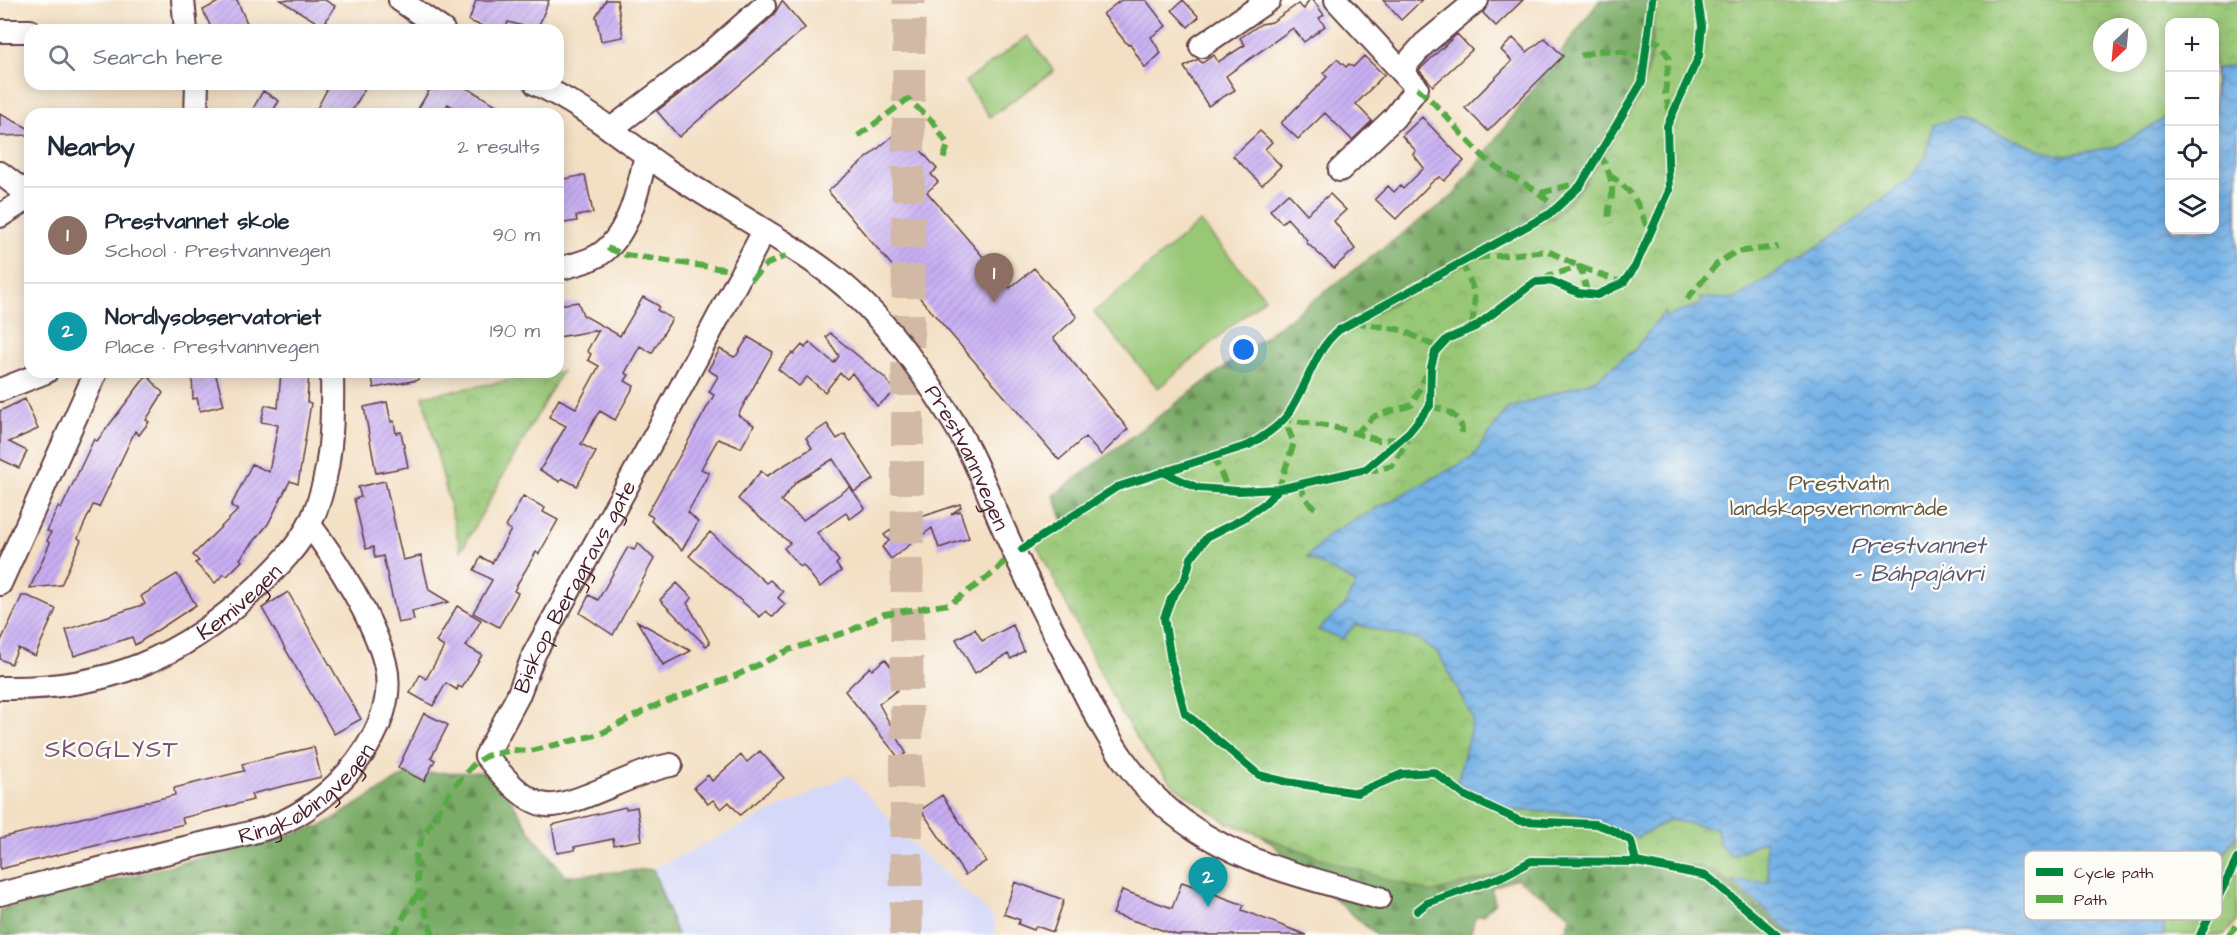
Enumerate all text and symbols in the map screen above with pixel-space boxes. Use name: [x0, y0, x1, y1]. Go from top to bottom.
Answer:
north arrow: [2093, 18, 2147, 72]
map controls: [2165, 18, 2219, 234]
button: +: [2165, 18, 2219, 72]
search box: [24, 24, 564, 90]
icon: search: [45, 41, 78, 74]
text: Search here: [93, 42, 223, 73]
button: −: [2165, 72, 2219, 126]
button: locate: [2165, 126, 2219, 180]
text: Nearby: [48, 129, 135, 165]
text: 2 results: [457, 133, 540, 161]
button: layers: [2165, 180, 2219, 234]
text: Prestvannet skole: [105, 206, 290, 237]
text: 1: [66, 221, 69, 249]
text: 90 m: [492, 221, 540, 249]
text: School · Prestvannvegen: [105, 237, 331, 265]
pin: 1: [974, 254, 1014, 303]
text: Nordlysobservatoriet: [105, 302, 321, 333]
text: 2: [62, 317, 73, 345]
text: 190 m: [490, 317, 540, 345]
text: Place · Prestvannvegen: [105, 333, 319, 361]
your location: [1229, 335, 1258, 364]
street label: Prestvannvegen: [916, 379, 1016, 535]
park label: Prestvatn landskapsvernområde: [1730, 468, 1948, 524]
street label: Biskop Berggravs gate: [506, 475, 644, 698]
water label: Prestvannet - Báhpajávri: [1851, 529, 1988, 591]
street label: Kemivegen: [191, 557, 289, 648]
district label: SKOGLYST: [45, 733, 179, 767]
street label: Ringkøbingvegen: [235, 738, 383, 852]
legend: [2024, 851, 2222, 920]
pin: 2: [1188, 858, 1228, 907]
text: Cycle path: [2074, 862, 2153, 885]
text: Path: [2074, 889, 2107, 911]

